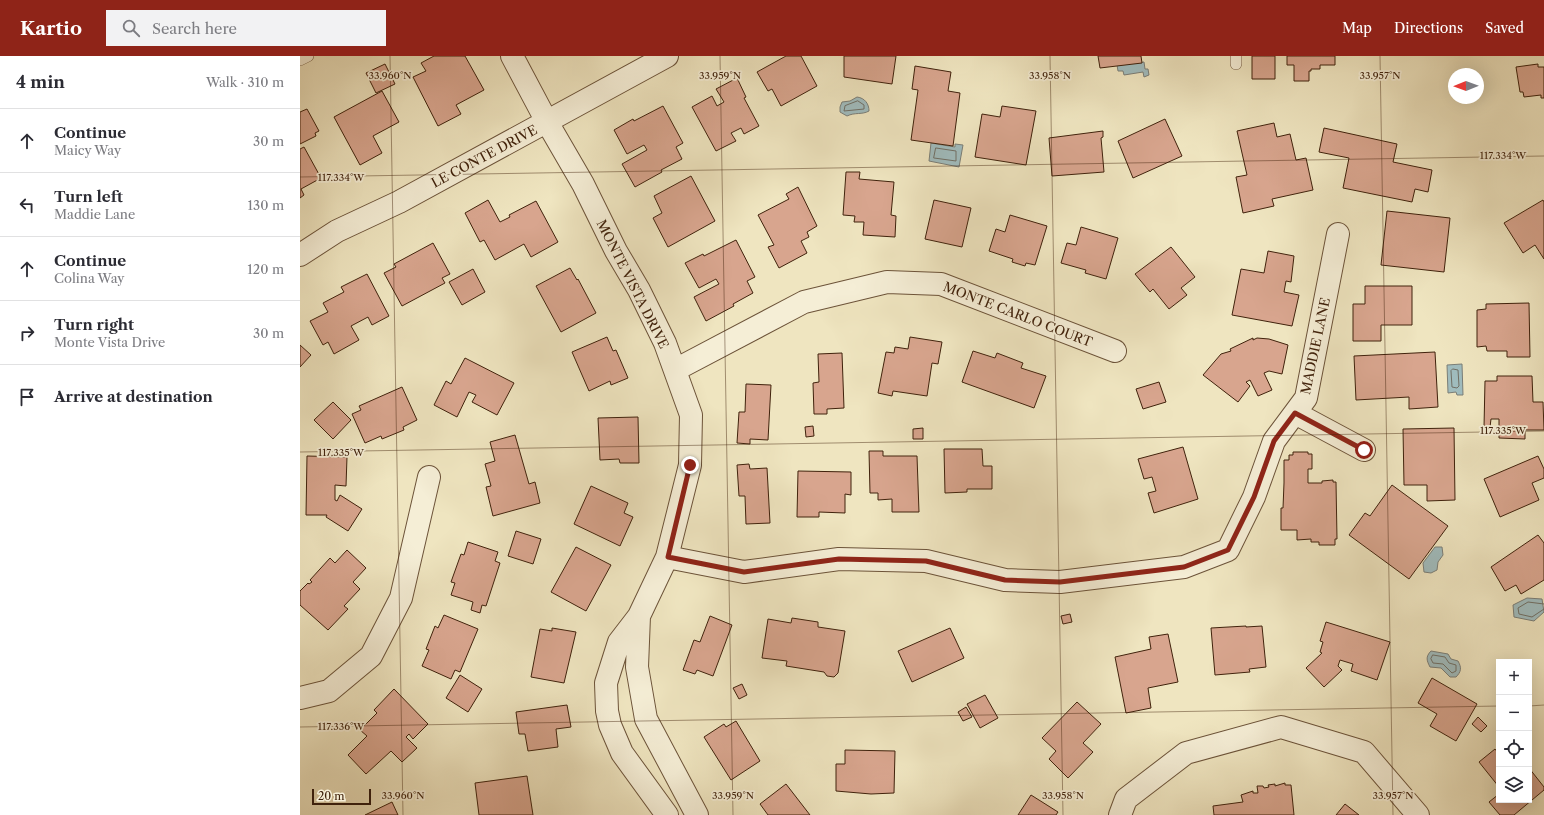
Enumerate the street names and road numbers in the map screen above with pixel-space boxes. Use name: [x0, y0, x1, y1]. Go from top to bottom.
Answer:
street label: LE CONTE DRIVE: [428, 121, 540, 191]
street label: MONTE VISTA DRIVE: [593, 217, 673, 351]
street label: MONTE CARLO COURT: [941, 278, 1095, 350]
street label: MADDIE LANE: [1297, 296, 1333, 396]

